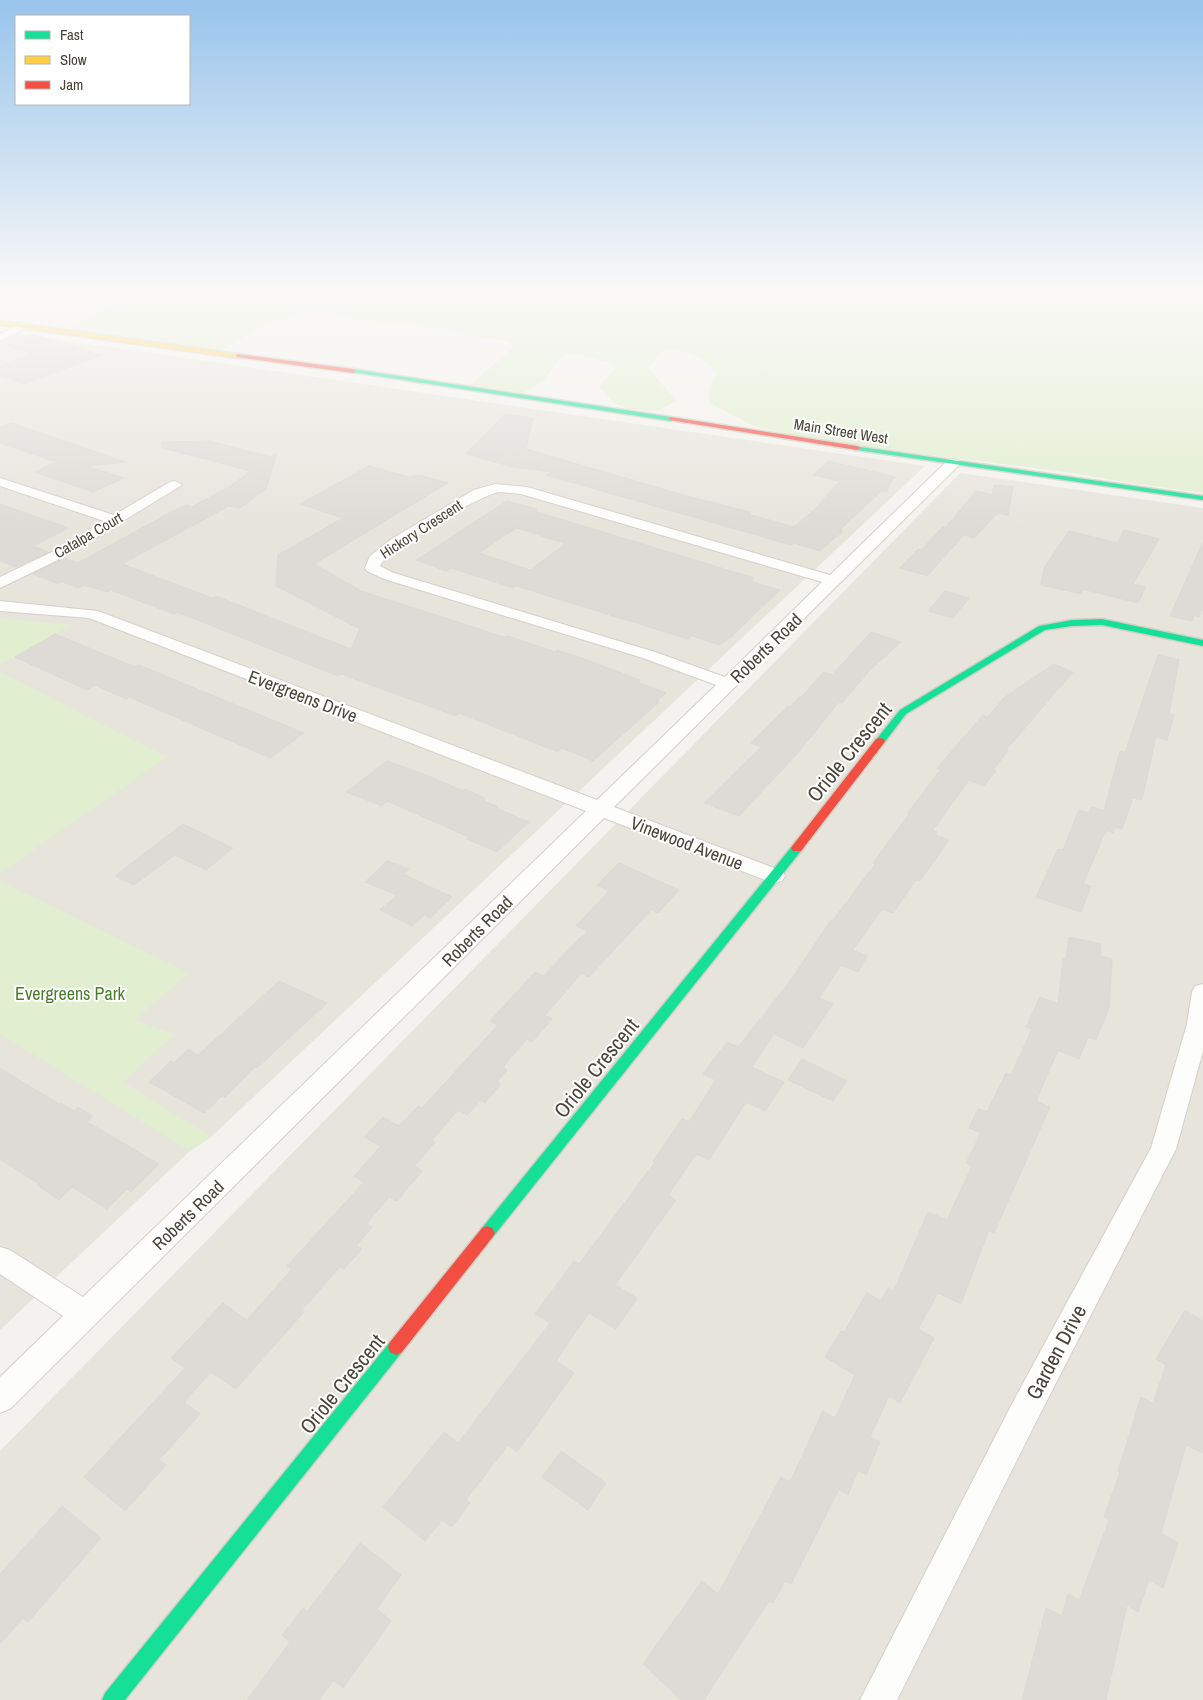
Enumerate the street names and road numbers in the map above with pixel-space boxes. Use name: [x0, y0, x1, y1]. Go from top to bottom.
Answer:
street label: Main Street West: [793, 413, 890, 449]
street label: Hickory Crescent: [376, 494, 467, 563]
street label: Catalpa Court: [50, 507, 127, 563]
street label: Roberts Road: [725, 607, 807, 689]
street label: Evergreens Drive: [245, 664, 361, 728]
street label: Oriole Crescent: [800, 696, 898, 808]
street label: Vinewood Avenue: [627, 810, 747, 876]
street label: Roberts Road: [436, 890, 518, 972]
street label: Oriole Crescent: [547, 1012, 645, 1124]
street label: Roberts Road: [147, 1174, 229, 1256]
street label: Garden Drive: [1019, 1300, 1093, 1404]
street label: Oriole Crescent: [293, 1328, 391, 1440]

